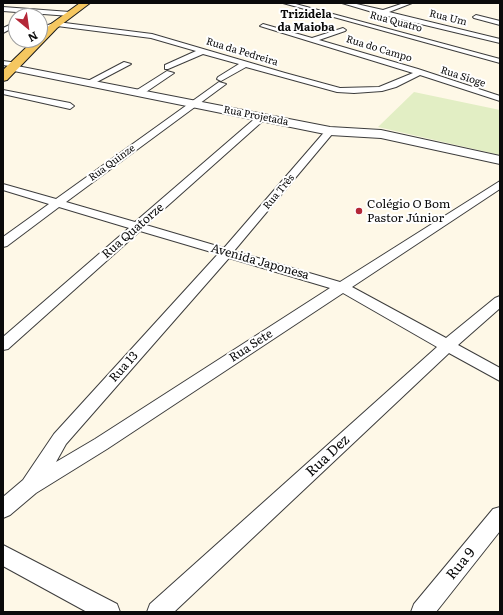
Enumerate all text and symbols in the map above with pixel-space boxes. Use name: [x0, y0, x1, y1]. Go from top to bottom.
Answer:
north arrow: [8, 8, 48, 48]
district label: Trizidela da Maioba: [278, 8, 334, 34]
street label: Rua Um: [428, 8, 468, 28]
street label: Rua Quatro: [368, 9, 424, 35]
text: N: [25, 28, 41, 47]
street label: Rua do Campo: [345, 33, 413, 65]
street label: Rua da Pedreira: [205, 35, 279, 69]
street label: Rua Sioge: [439, 64, 487, 90]
street label: Rua Projetada: [222, 104, 290, 128]
street label: Rua Quinze: [86, 142, 138, 184]
street label: Rua Três: [261, 172, 297, 212]
place label: Colégio O Bom Pastor Júnior: [367, 197, 450, 225]
street label: Rua Quatorze: [99, 200, 167, 262]
marker: Colégio O Bom Pastor Júnior: [354, 206, 364, 216]
street label: Avenida Japonesa: [209, 241, 311, 283]
street label: Rua Sete: [227, 327, 275, 365]
street label: Rua 13: [107, 349, 141, 385]
street label: Rua Dez: [303, 432, 353, 480]
street label: Rua 9: [443, 545, 479, 583]

